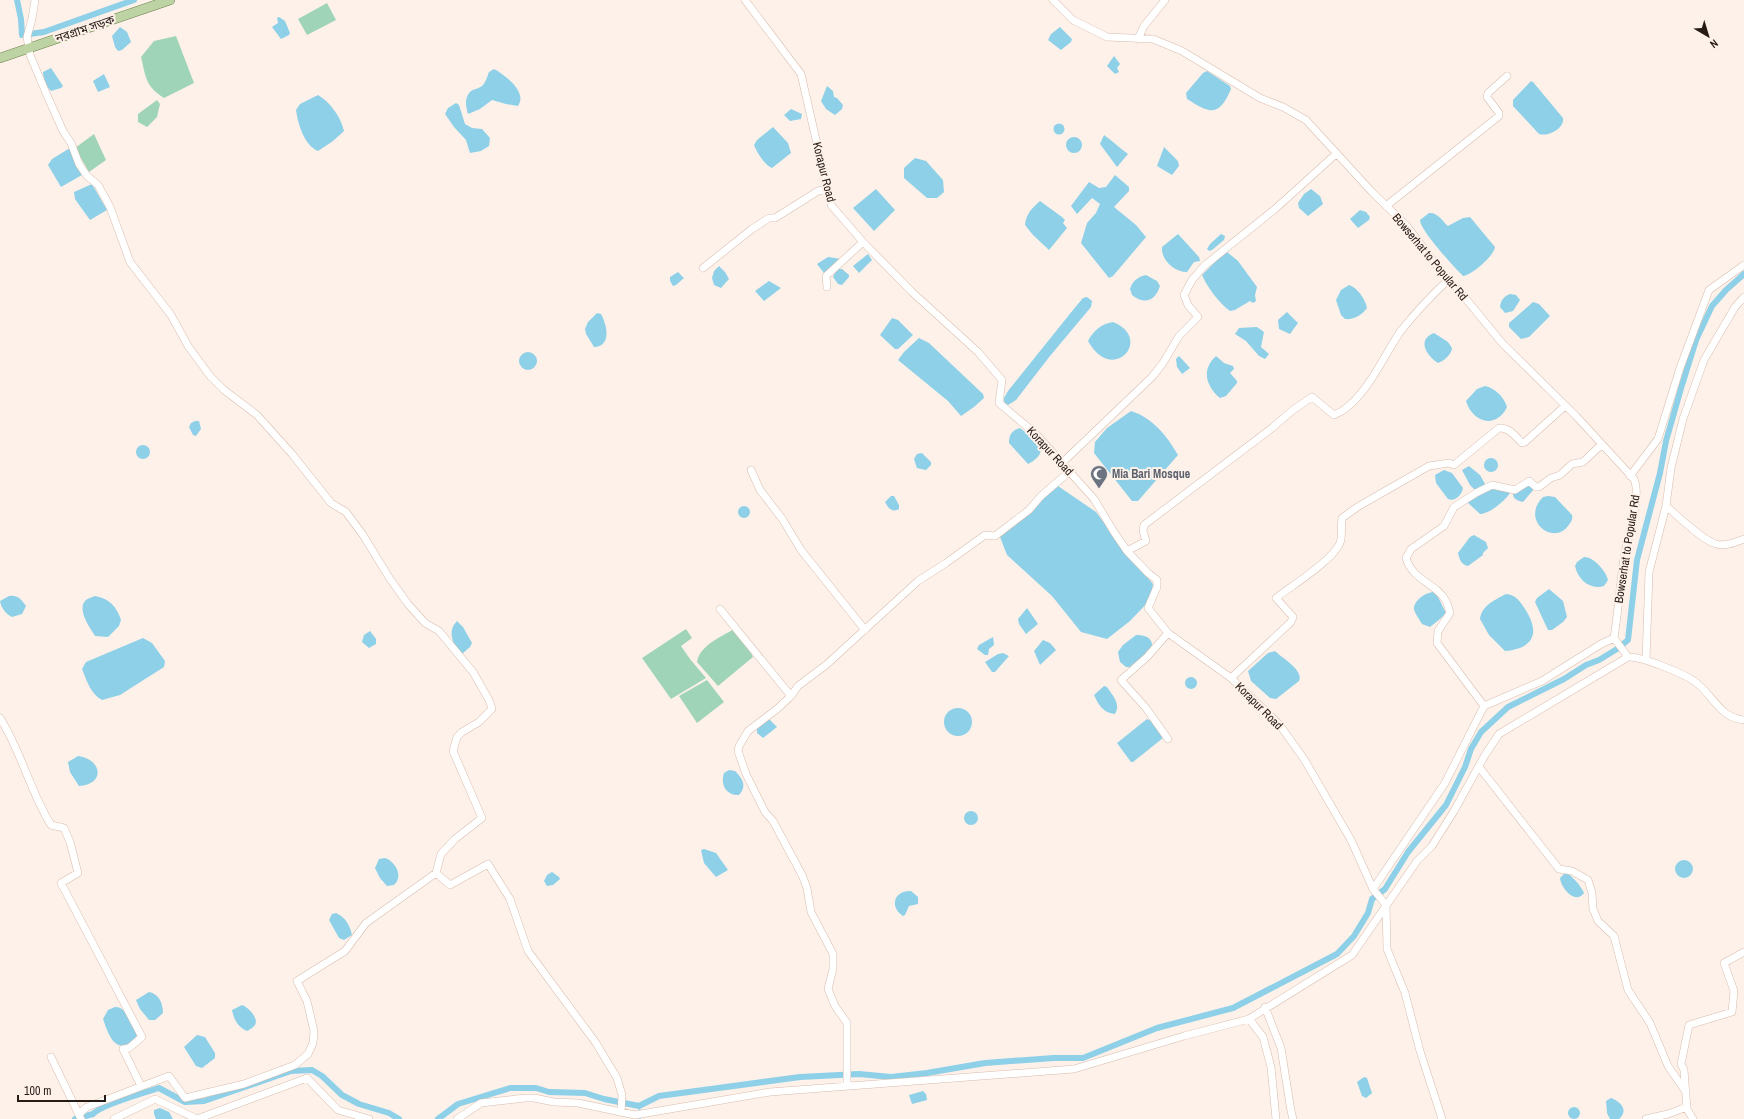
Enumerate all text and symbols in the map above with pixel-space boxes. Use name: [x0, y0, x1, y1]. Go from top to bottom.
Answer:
street label: নবগ্রাম সড়ক: [52, 11, 117, 47]
north arrow: [1688, 16, 1728, 56]
text: N: [1707, 36, 1721, 51]
street label: Korapur Road: [809, 140, 839, 204]
street label: Bowserhat to Popular Rd: [1389, 210, 1471, 304]
street label: Korapur Road: [1023, 423, 1077, 479]
mosque icon: Mia Bari Mosque: [1089, 464, 1109, 489]
place label: Mia Bari Mosque: [1112, 466, 1191, 482]
street label: Bowserhat to Popular Rd: [1611, 494, 1643, 604]
street label: Korapur Road: [1232, 679, 1286, 733]
scale bar: [18, 1077, 105, 1103]
text: 100 m: [24, 1083, 51, 1099]

